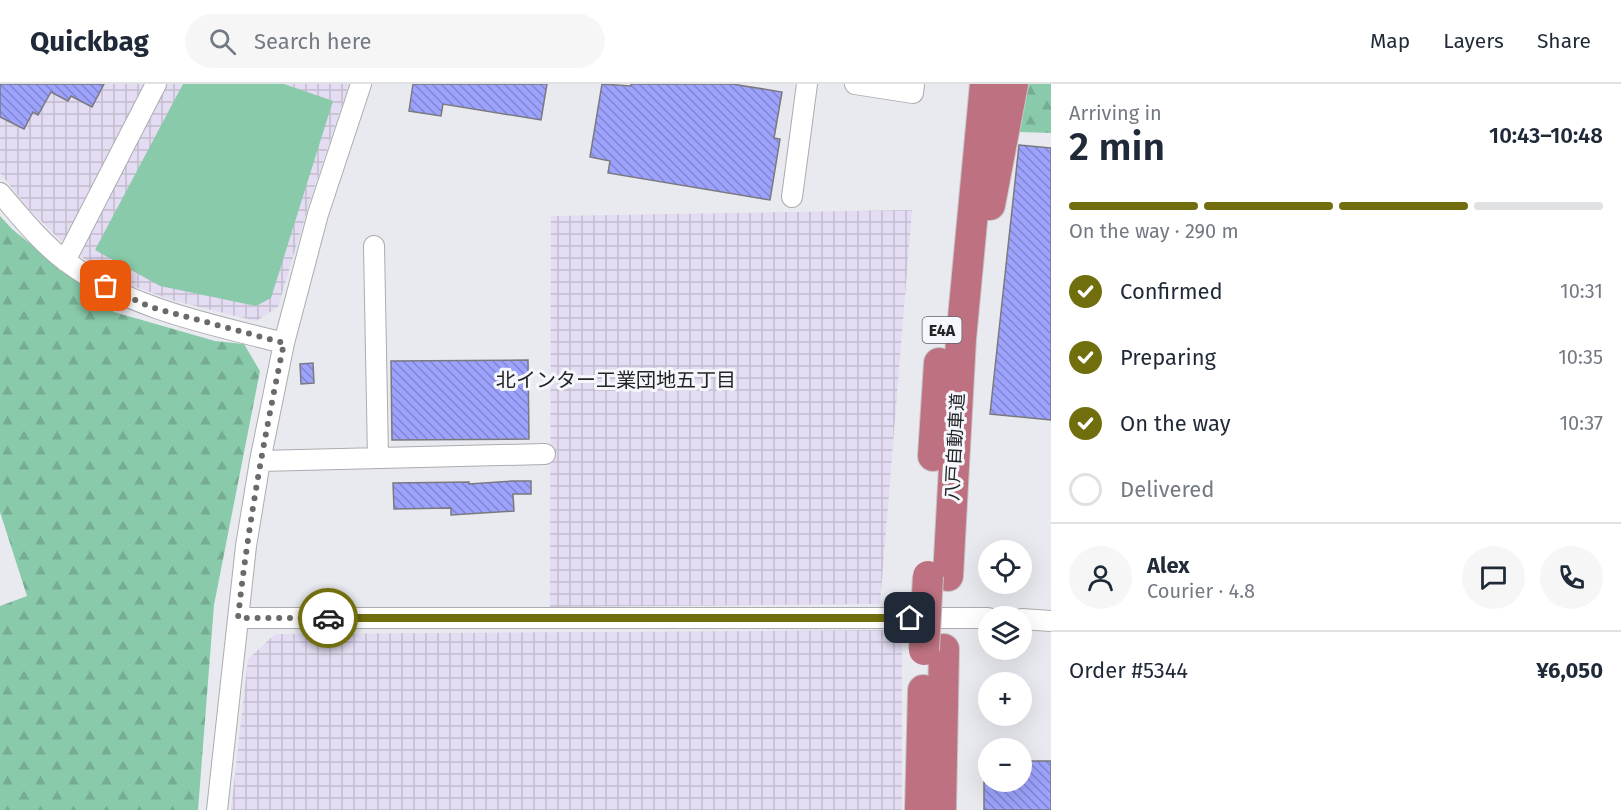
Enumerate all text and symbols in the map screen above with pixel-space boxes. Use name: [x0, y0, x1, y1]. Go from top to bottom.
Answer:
search box: [185, 14, 605, 68]
text: Quickbag: [30, 25, 149, 58]
icon: search: [206, 25, 239, 58]
text: Search here: [254, 28, 372, 55]
text: Map: [1370, 28, 1410, 54]
text: Layers: [1443, 28, 1504, 54]
text: Share: [1537, 28, 1591, 54]
text: Arriving in: [1069, 101, 1162, 125]
text: 10:43–10:48: [1489, 122, 1603, 149]
text: 2 min: [1069, 124, 1165, 170]
text: On the way · 290 m: [1069, 219, 1239, 243]
pin: [80, 260, 131, 311]
icon: bag: [89, 269, 122, 302]
icon: check: [1069, 275, 1102, 308]
text: Confirmed: [1120, 278, 1223, 305]
text: 10:31: [1560, 279, 1603, 303]
road number: E4A: [922, 317, 962, 343]
icon: check: [1069, 341, 1102, 374]
text: Preparing: [1120, 344, 1216, 371]
text: 10:35: [1558, 345, 1603, 369]
district label: 北インター工業団地五丁目: [496, 368, 736, 392]
street label: 八戸自動車道: [941, 392, 969, 502]
icon: check: [1069, 407, 1102, 440]
text: On the way: [1120, 410, 1231, 437]
text: 10:37: [1559, 411, 1603, 435]
text: Delivered: [1120, 476, 1215, 503]
map controls: [978, 540, 1032, 792]
button: locate: [978, 540, 1032, 594]
button: person: [1069, 546, 1132, 609]
button: chat: [1462, 546, 1525, 609]
button: phone: [1540, 546, 1603, 609]
text: Alex: [1147, 552, 1190, 579]
text: Courier · 4.8: [1147, 579, 1255, 603]
courier: [298, 588, 358, 648]
pin: [884, 592, 935, 643]
icon: home: [893, 601, 926, 634]
icon: car: [312, 602, 345, 635]
button: layers: [978, 606, 1032, 660]
text: Order #5344: [1069, 657, 1188, 684]
text: ¥6,050: [1536, 657, 1603, 684]
button: +: [978, 672, 1032, 726]
button: −: [978, 738, 1032, 792]

